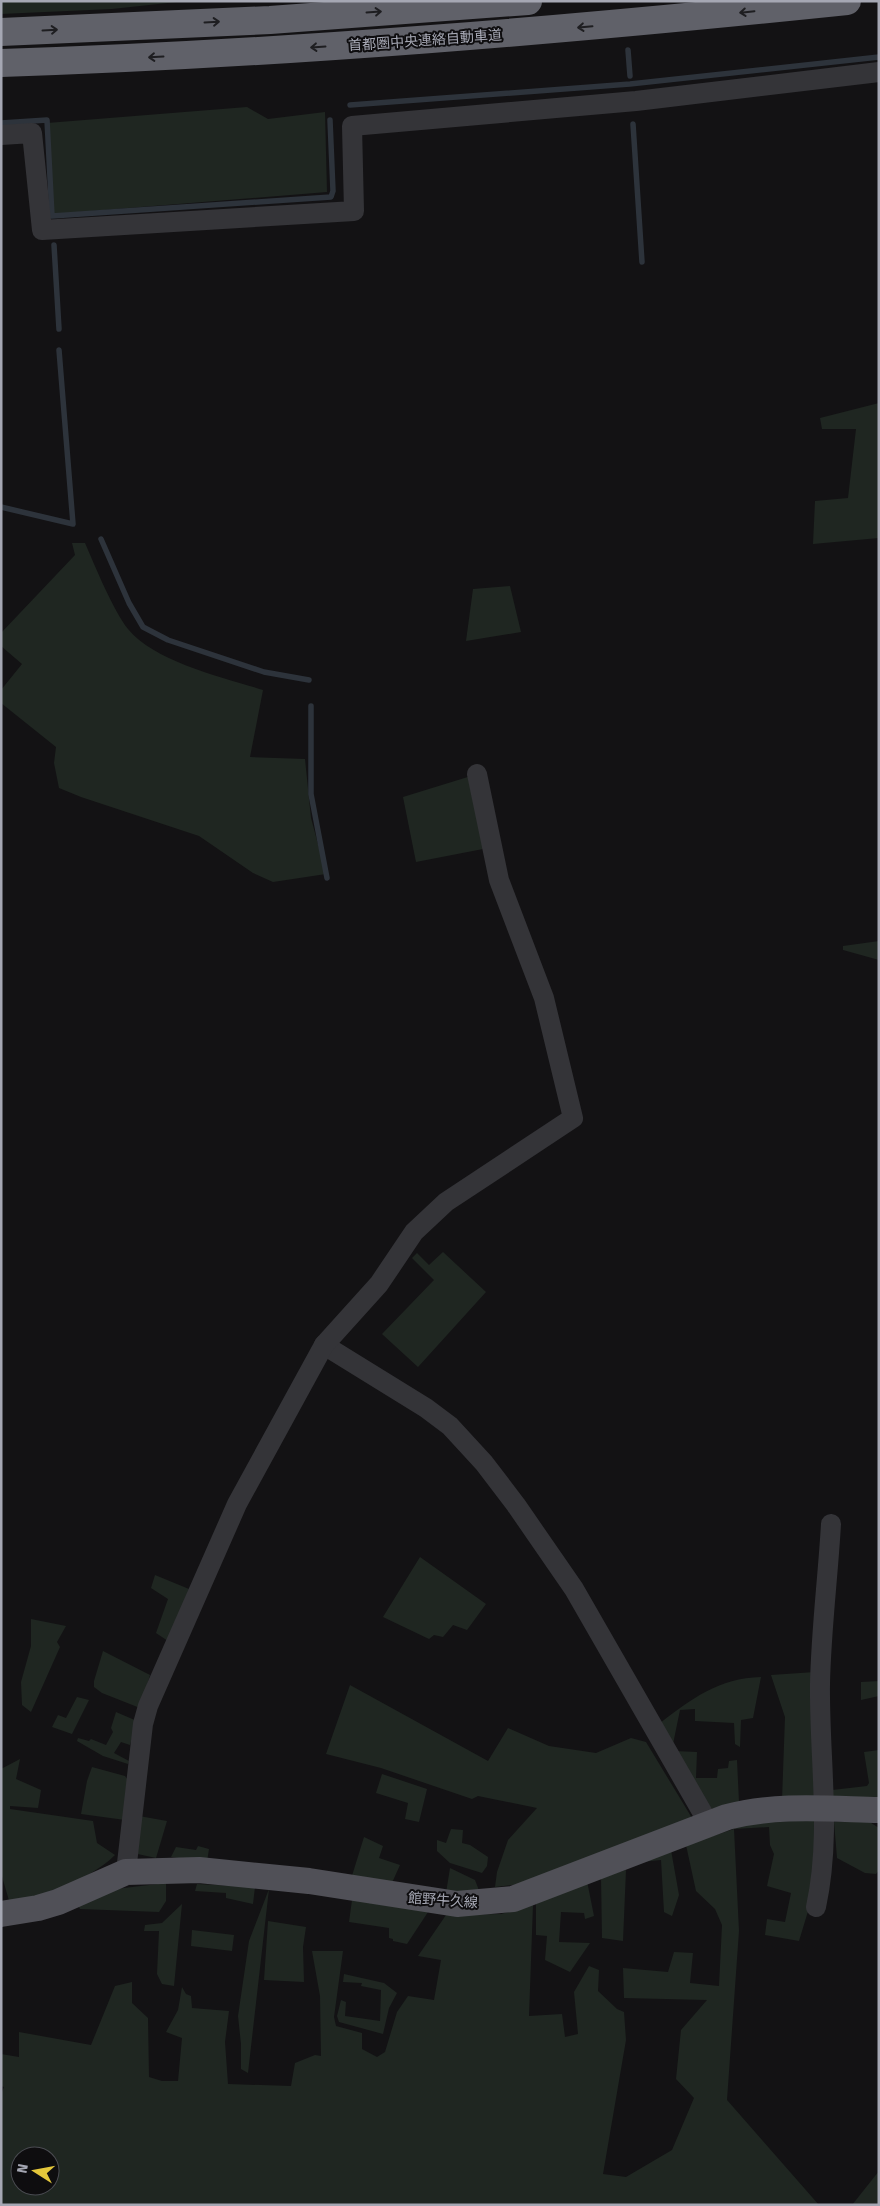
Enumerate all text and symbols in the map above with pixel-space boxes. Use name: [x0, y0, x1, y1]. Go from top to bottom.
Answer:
one-way arrow: [739, 7, 755, 16]
one-way arrow: [366, 8, 382, 17]
one-way arrow: [204, 18, 220, 27]
one-way arrow: [577, 22, 593, 32]
one-way arrow: [42, 26, 58, 35]
street label: 首都圏中央連絡自動車道: [348, 27, 502, 54]
one-way arrow: [311, 43, 327, 52]
one-way arrow: [148, 53, 164, 62]
street label: 館野牛久線: [407, 1890, 478, 1911]
north arrow: [10, 2146, 60, 2196]
text: N: [13, 2162, 32, 2175]

